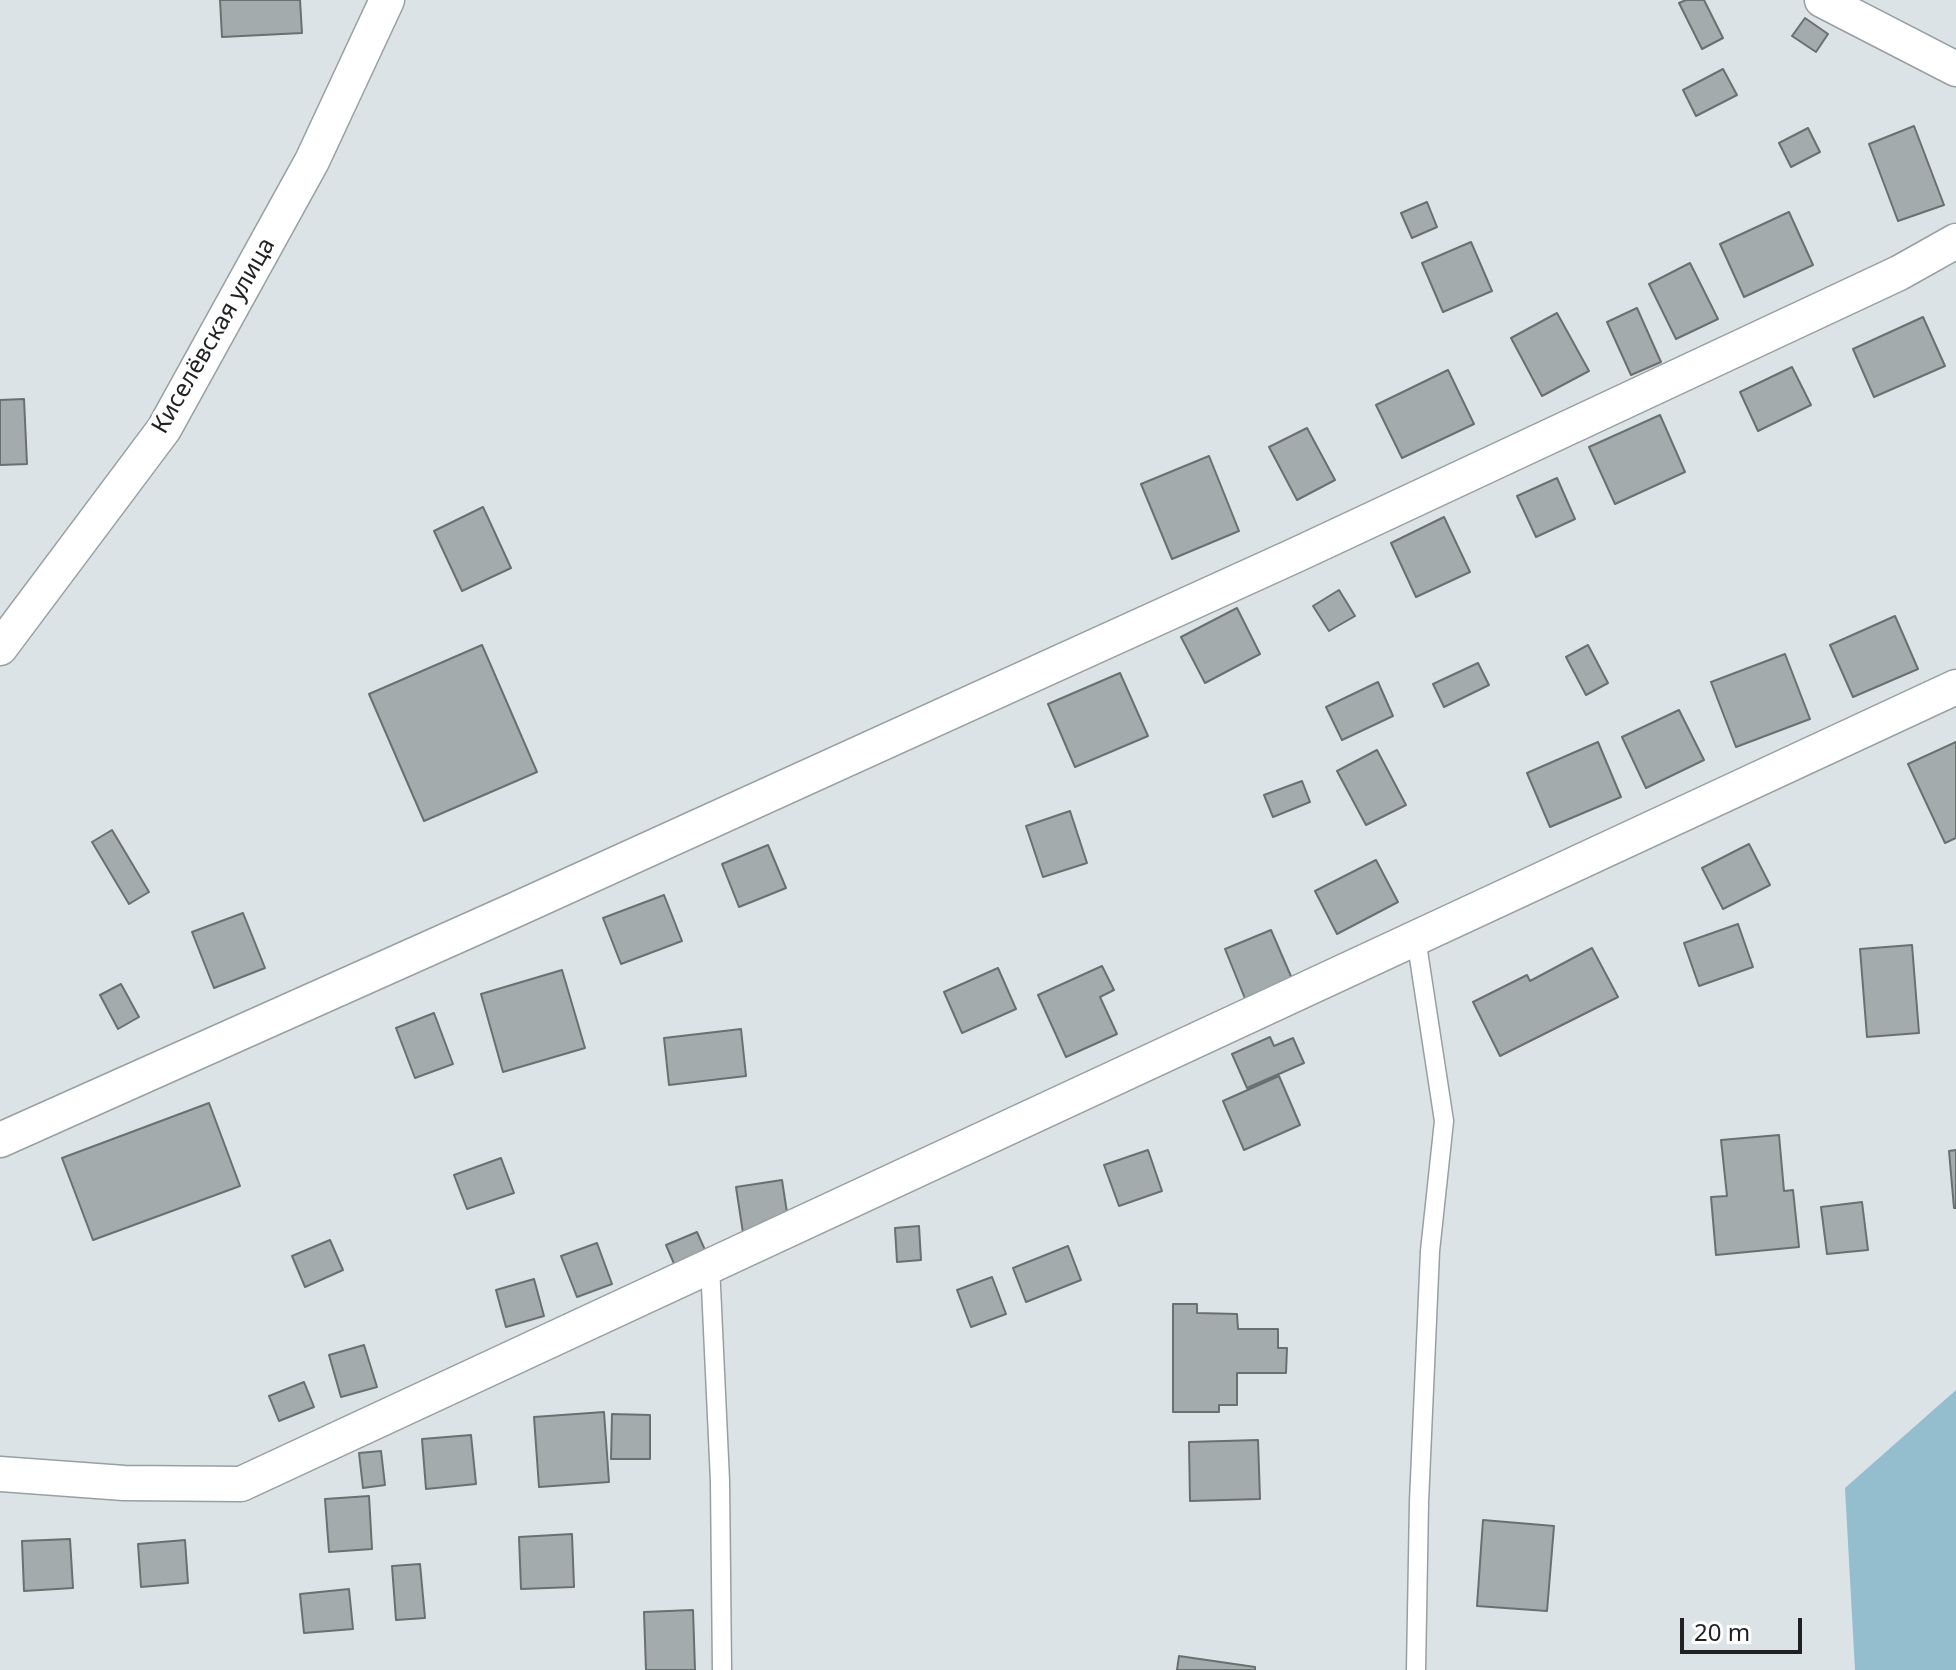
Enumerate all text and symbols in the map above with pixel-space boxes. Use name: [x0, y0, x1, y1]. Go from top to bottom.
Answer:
street label: Киселёвская улица: [146, 233, 282, 439]
scale bar: [1684, 1602, 1806, 1652]
text: 20 m: [1694, 1615, 1750, 1648]

